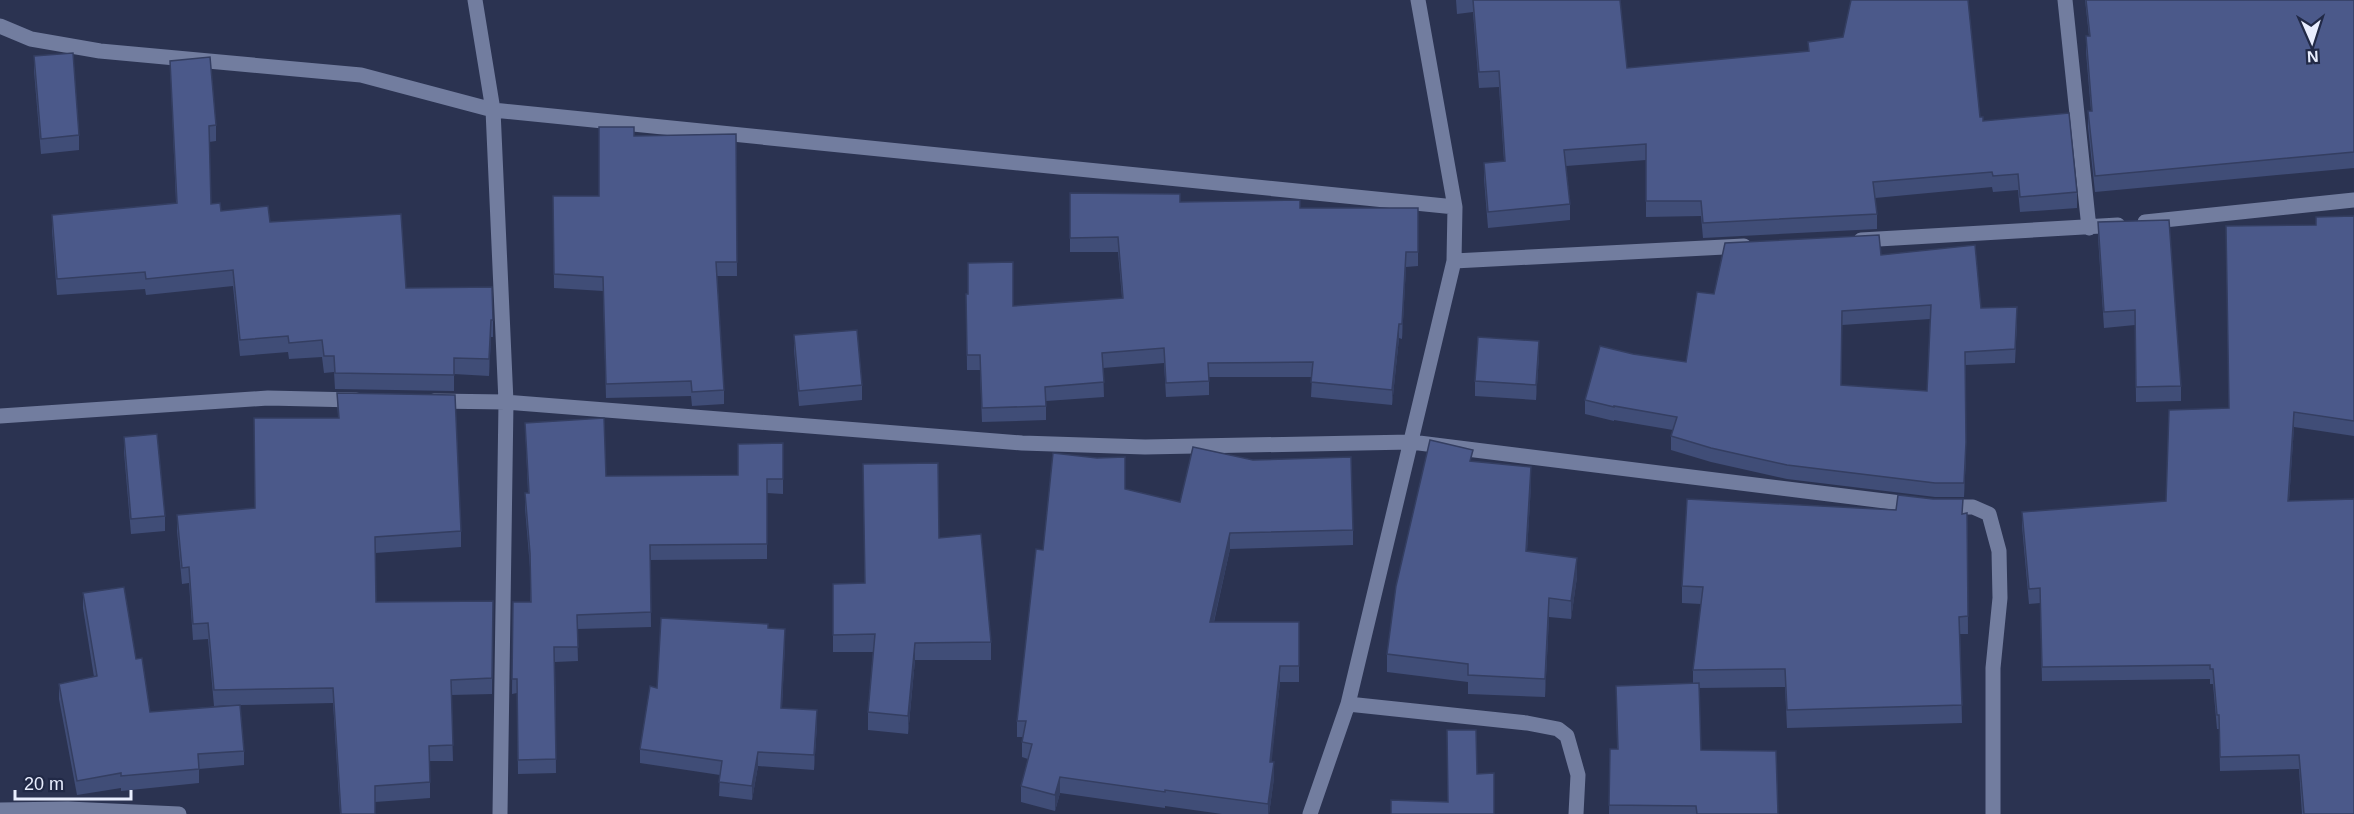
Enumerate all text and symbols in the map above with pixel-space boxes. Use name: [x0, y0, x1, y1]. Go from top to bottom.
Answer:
north arrow: [2282, 12, 2342, 72]
text: N: [2307, 48, 2319, 65]
scale bar: [15, 763, 130, 801]
text: 20 m: [24, 774, 64, 794]

